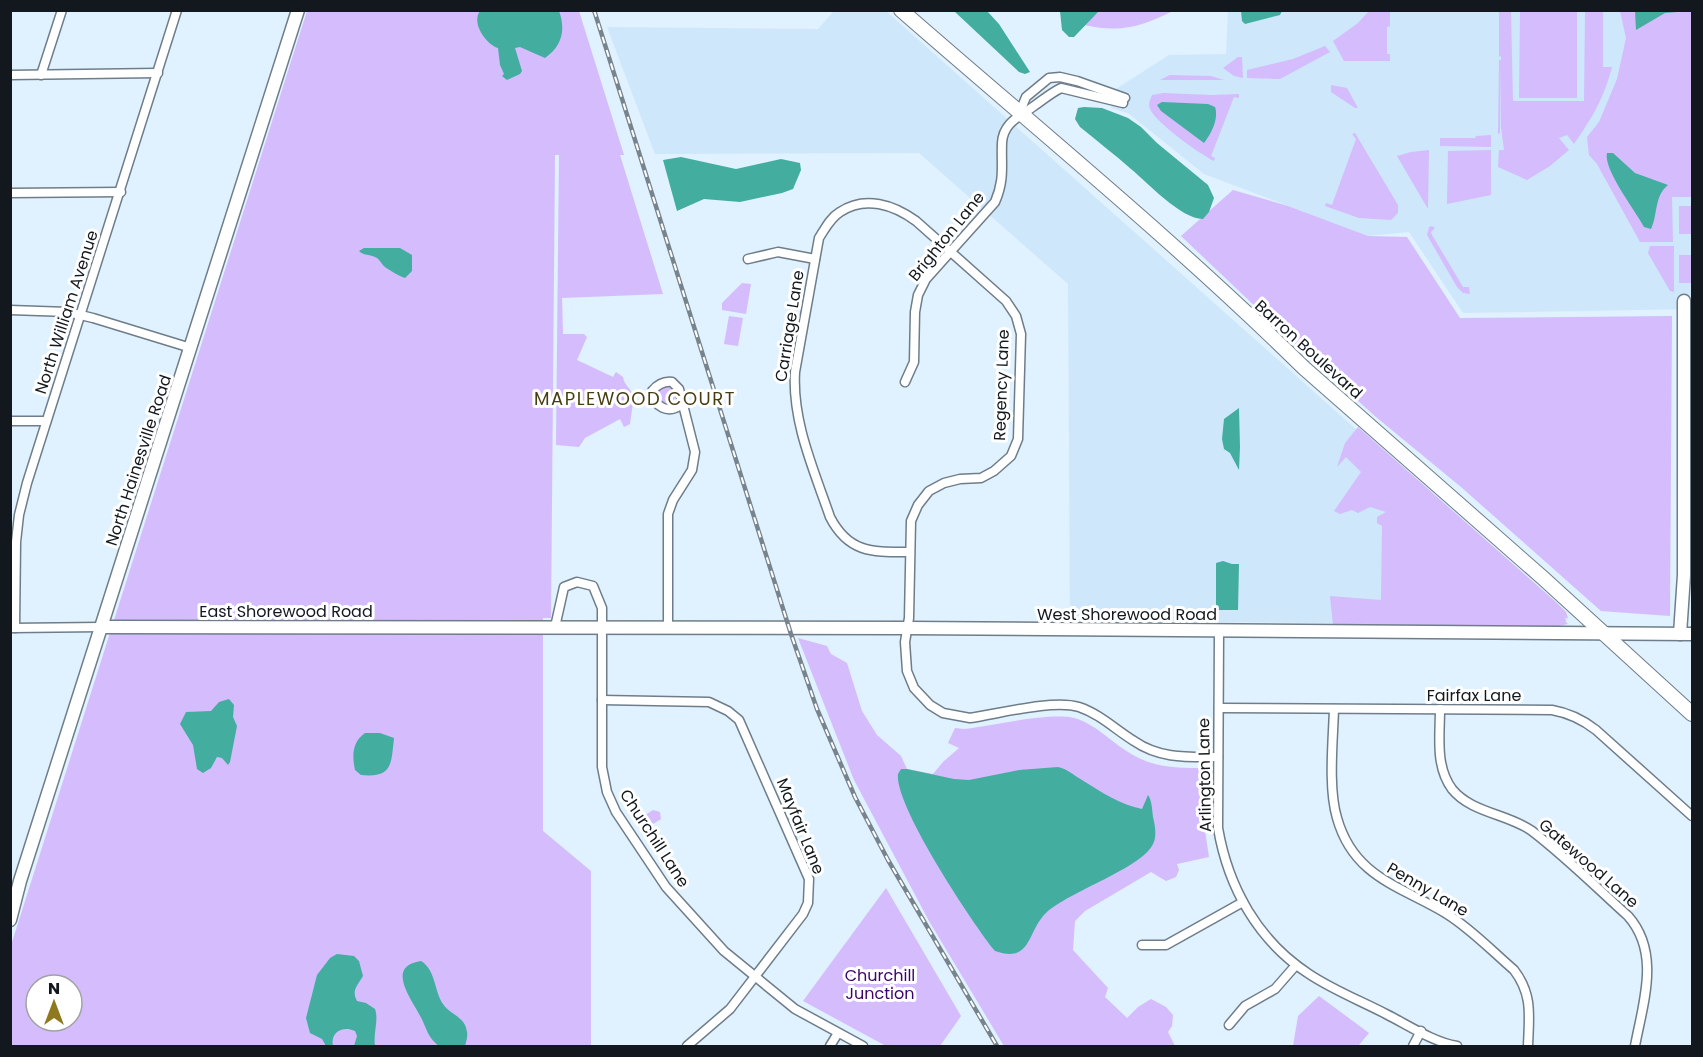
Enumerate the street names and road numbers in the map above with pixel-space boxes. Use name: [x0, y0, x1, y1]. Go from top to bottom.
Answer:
street label: Brighton Lane: [903, 187, 990, 286]
street label: North William Avenue: [29, 227, 104, 397]
street label: Carriage Lane: [769, 269, 810, 384]
street label: Barron Boulevard: [1250, 295, 1368, 404]
street label: Regency Lane: [988, 329, 1015, 441]
street label: North Hainesville Road: [100, 372, 177, 549]
street label: East Shorewood Road: [199, 600, 373, 623]
street label: West Shorewood Road: [1037, 603, 1217, 626]
street label: Fairfax Lane: [1427, 684, 1521, 707]
street label: Arlington Lane: [1192, 718, 1217, 832]
street label: Mayfair Lane: [771, 775, 830, 878]
street label: Churchill Lane: [614, 785, 695, 892]
street label: Gatewood Lane: [1534, 813, 1644, 913]
street label: Penny Lane: [1383, 857, 1473, 922]

